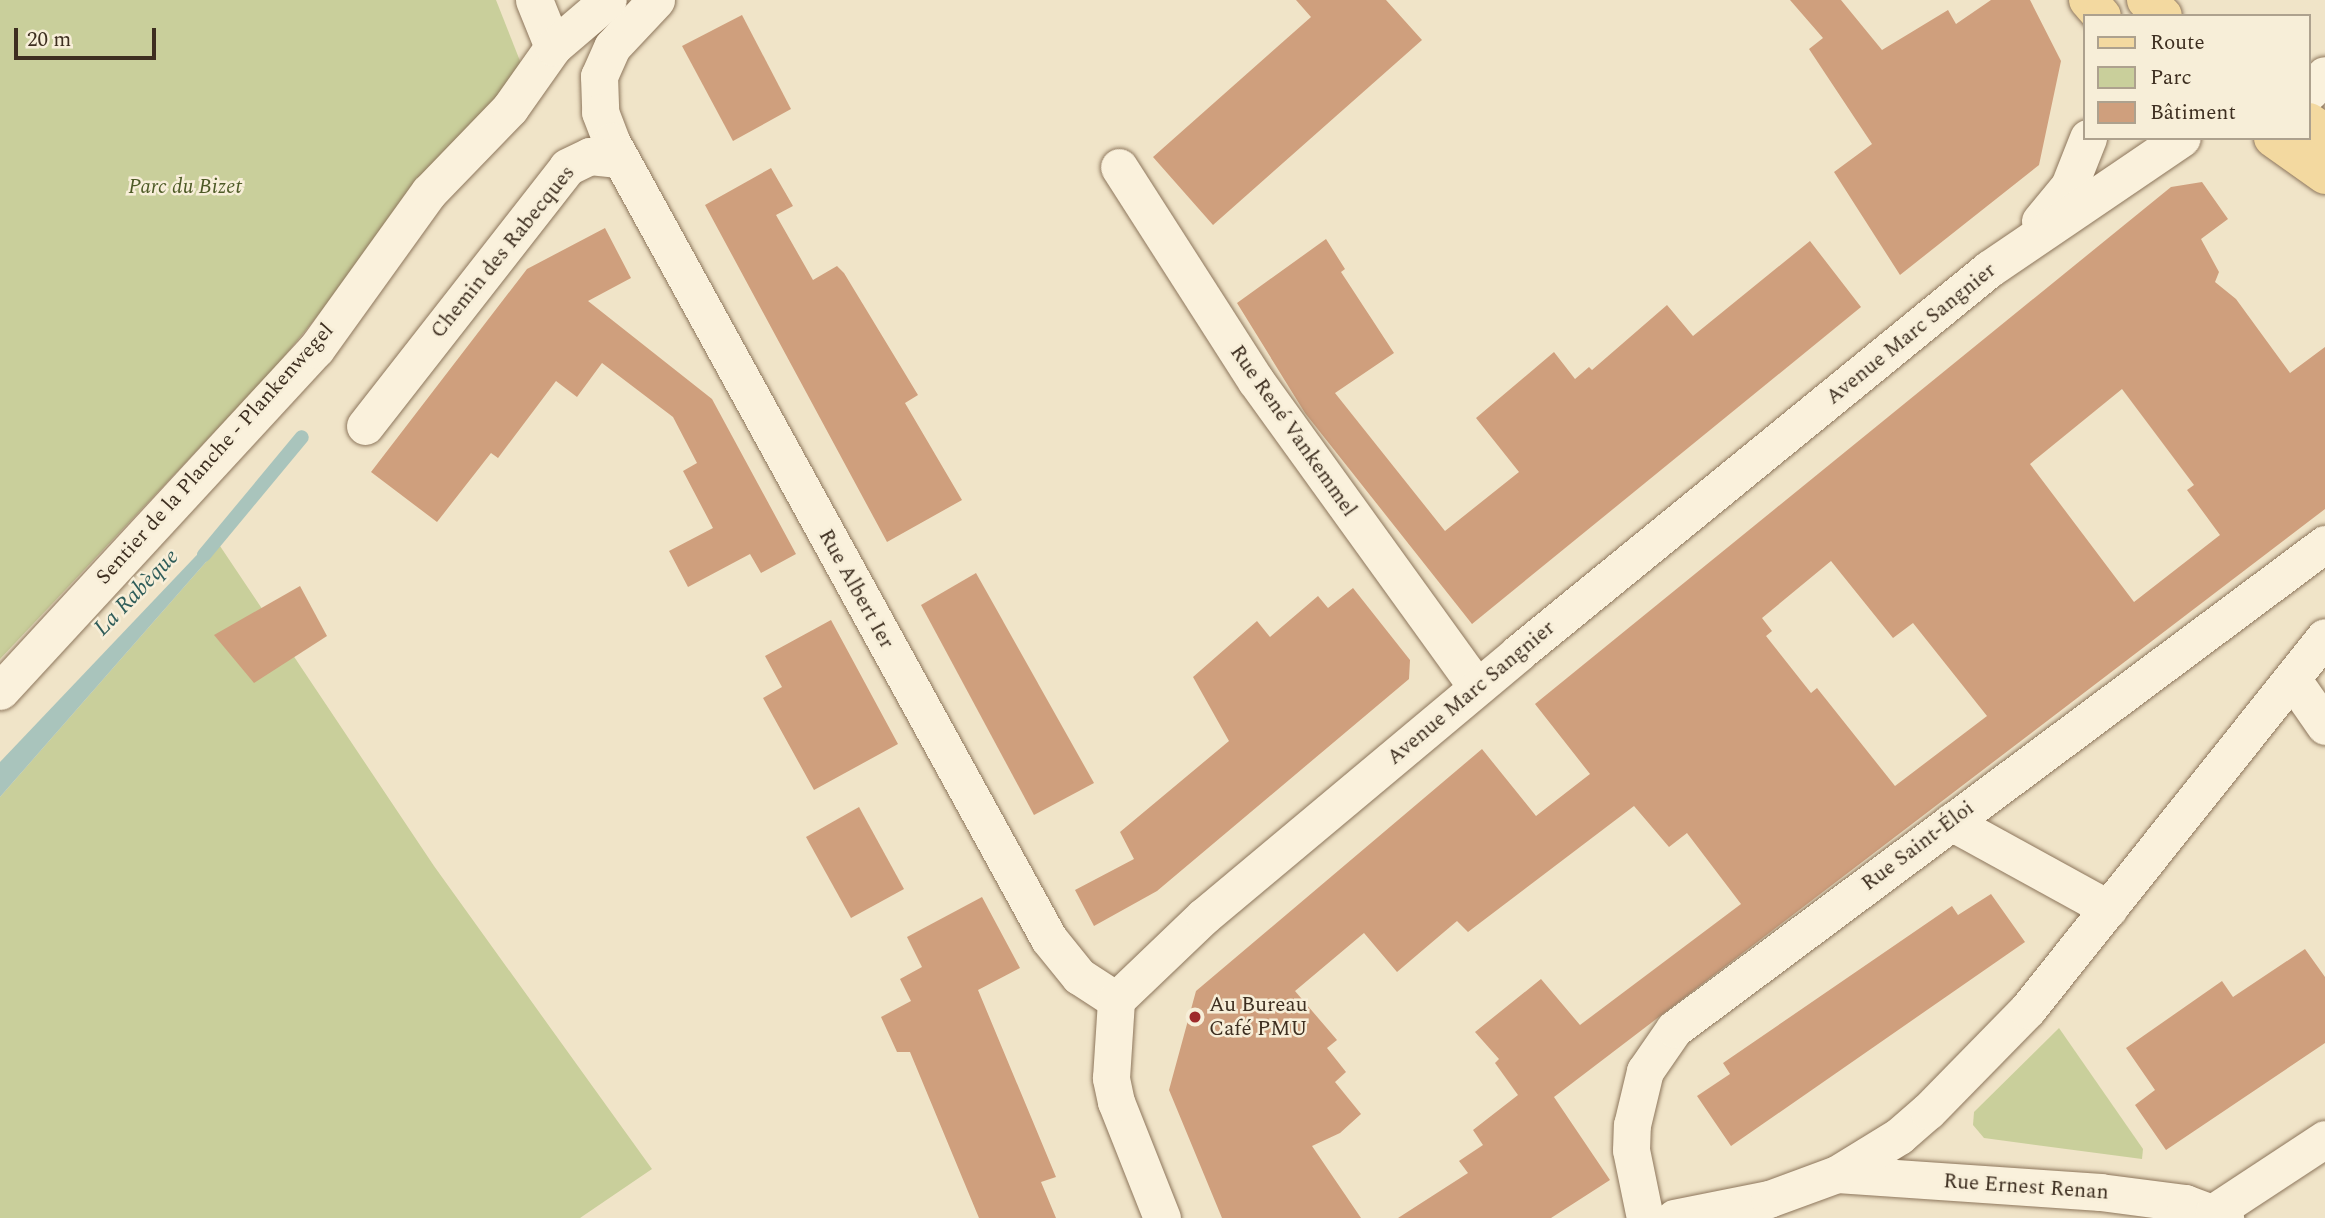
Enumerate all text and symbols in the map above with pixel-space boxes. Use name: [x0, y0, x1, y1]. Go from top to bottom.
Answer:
scale bar: [18, 14, 159, 58]
legend: [2084, 14, 2311, 140]
text: 20 m: [27, 24, 71, 56]
text: Route: [2150, 27, 2205, 59]
text: Parc: [2150, 62, 2192, 94]
text: Bâtiment: [2150, 97, 2236, 129]
street label: Chemin des Rabecques: [426, 161, 580, 343]
park label: Parc du Bizet: [128, 174, 242, 200]
street label: Avenue Marc Sangnier: [1821, 258, 2001, 410]
street label: Sentier de la Planche - Plankenwegel: [91, 318, 339, 590]
street label: Rue René Vankemmel: [1224, 340, 1362, 522]
street label: Rue Albert Ier: [813, 525, 899, 653]
water label: La Rabèque: [89, 544, 185, 642]
street label: Avenue Marc Sangnier: [1382, 616, 1560, 770]
street label: Rue Saint-Éloi: [1857, 796, 1979, 896]
place label: Au Bureau Café PMU: [1209, 992, 1308, 1042]
marker: Au Bureau Café PMU: [1187, 1009, 1203, 1025]
street label: Rue Ernest Renan: [1942, 1169, 2110, 1205]

